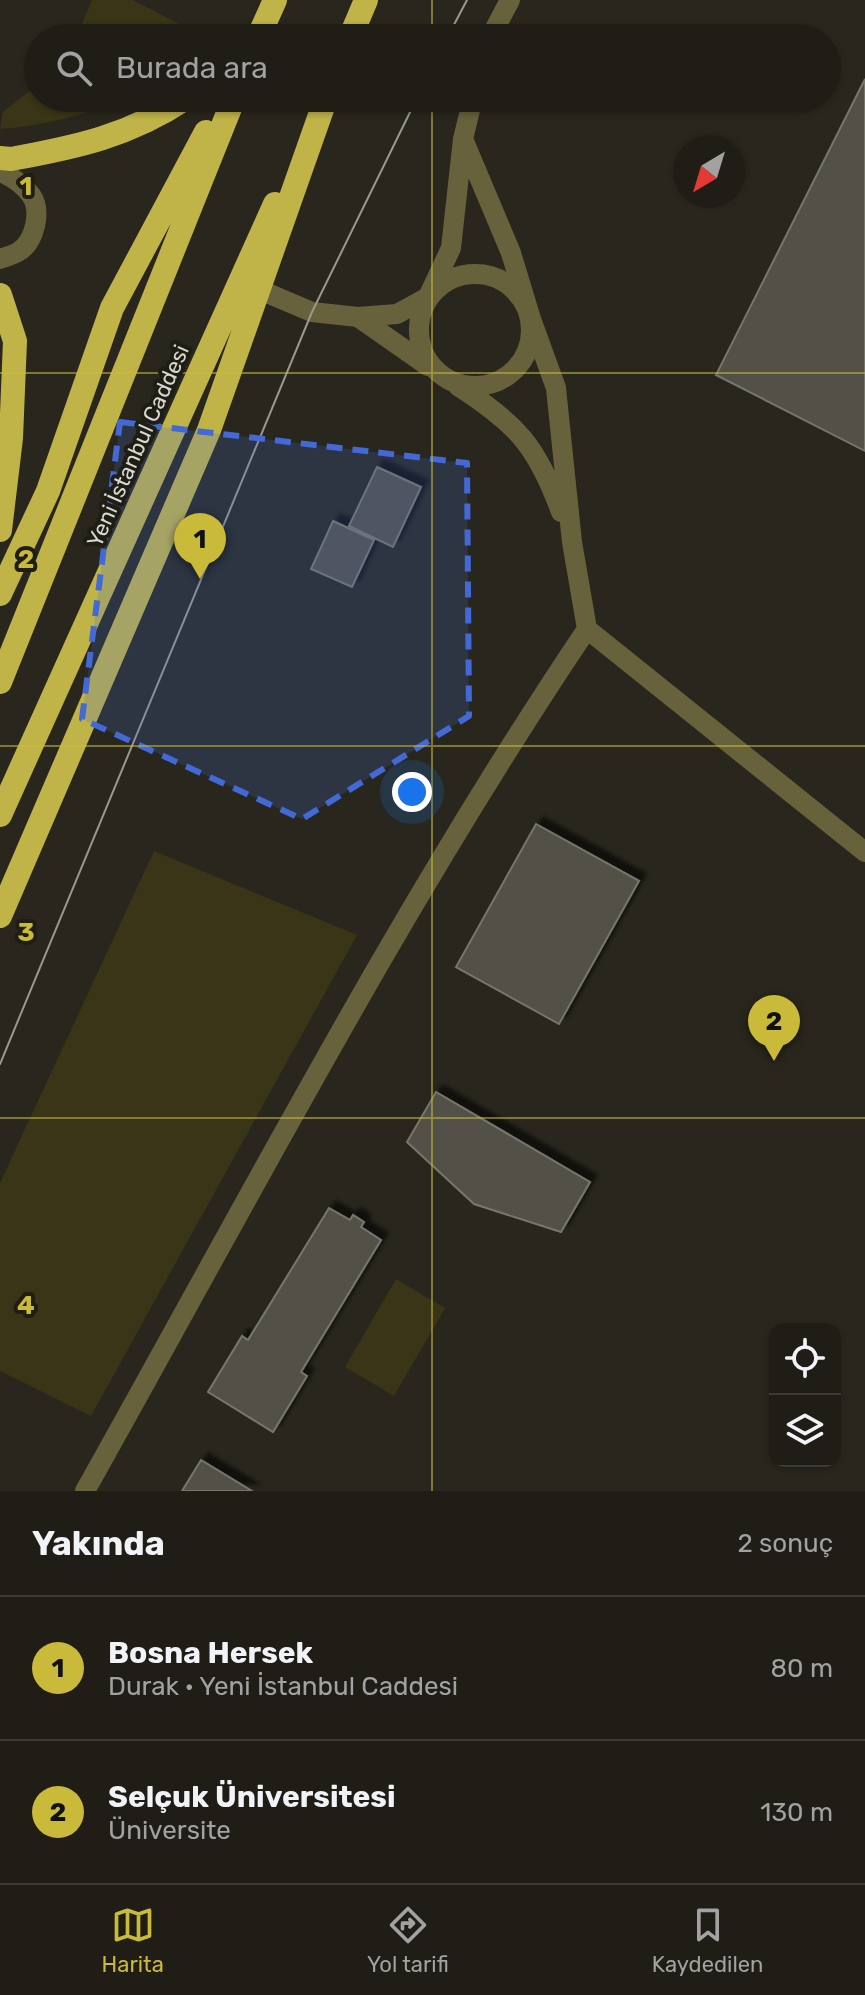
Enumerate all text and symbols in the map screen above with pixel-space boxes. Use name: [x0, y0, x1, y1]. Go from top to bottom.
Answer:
search box: [24, 24, 841, 112]
icon: search: [52, 46, 96, 90]
text: Burada ara: [116, 50, 268, 86]
north arrow: [673, 136, 745, 208]
text: 1: [20, 171, 32, 202]
street label: Yeni İstanbul Caddesi: [81, 340, 195, 552]
pin: 1: [174, 513, 226, 579]
text: 2: [18, 544, 34, 575]
your location: [392, 772, 432, 812]
text: 3: [17, 917, 35, 948]
pin: 2: [748, 995, 800, 1061]
text: 4: [17, 1290, 35, 1321]
map controls: [769, 1323, 841, 1467]
button: locate: [769, 1323, 841, 1395]
button: layers: [769, 1395, 841, 1467]
text: Yakında: [32, 1523, 165, 1564]
text: 2 sonuç: [737, 1528, 833, 1559]
text: Bosna Hersek: [108, 1635, 313, 1671]
text: 1: [52, 1653, 64, 1684]
text: 80 m: [770, 1653, 833, 1684]
text: Durak · Yeni İstanbul Caddesi: [108, 1671, 458, 1702]
text: Selçuk Üniversitesi: [108, 1779, 396, 1815]
text: 2: [50, 1797, 66, 1828]
text: 130 m: [760, 1797, 833, 1828]
text: Üniversite: [108, 1815, 231, 1846]
tab: Harita: [102, 1903, 164, 1978]
tab: Yol tarifi: [367, 1903, 449, 1978]
tab: Kaydedilen: [652, 1903, 763, 1978]

